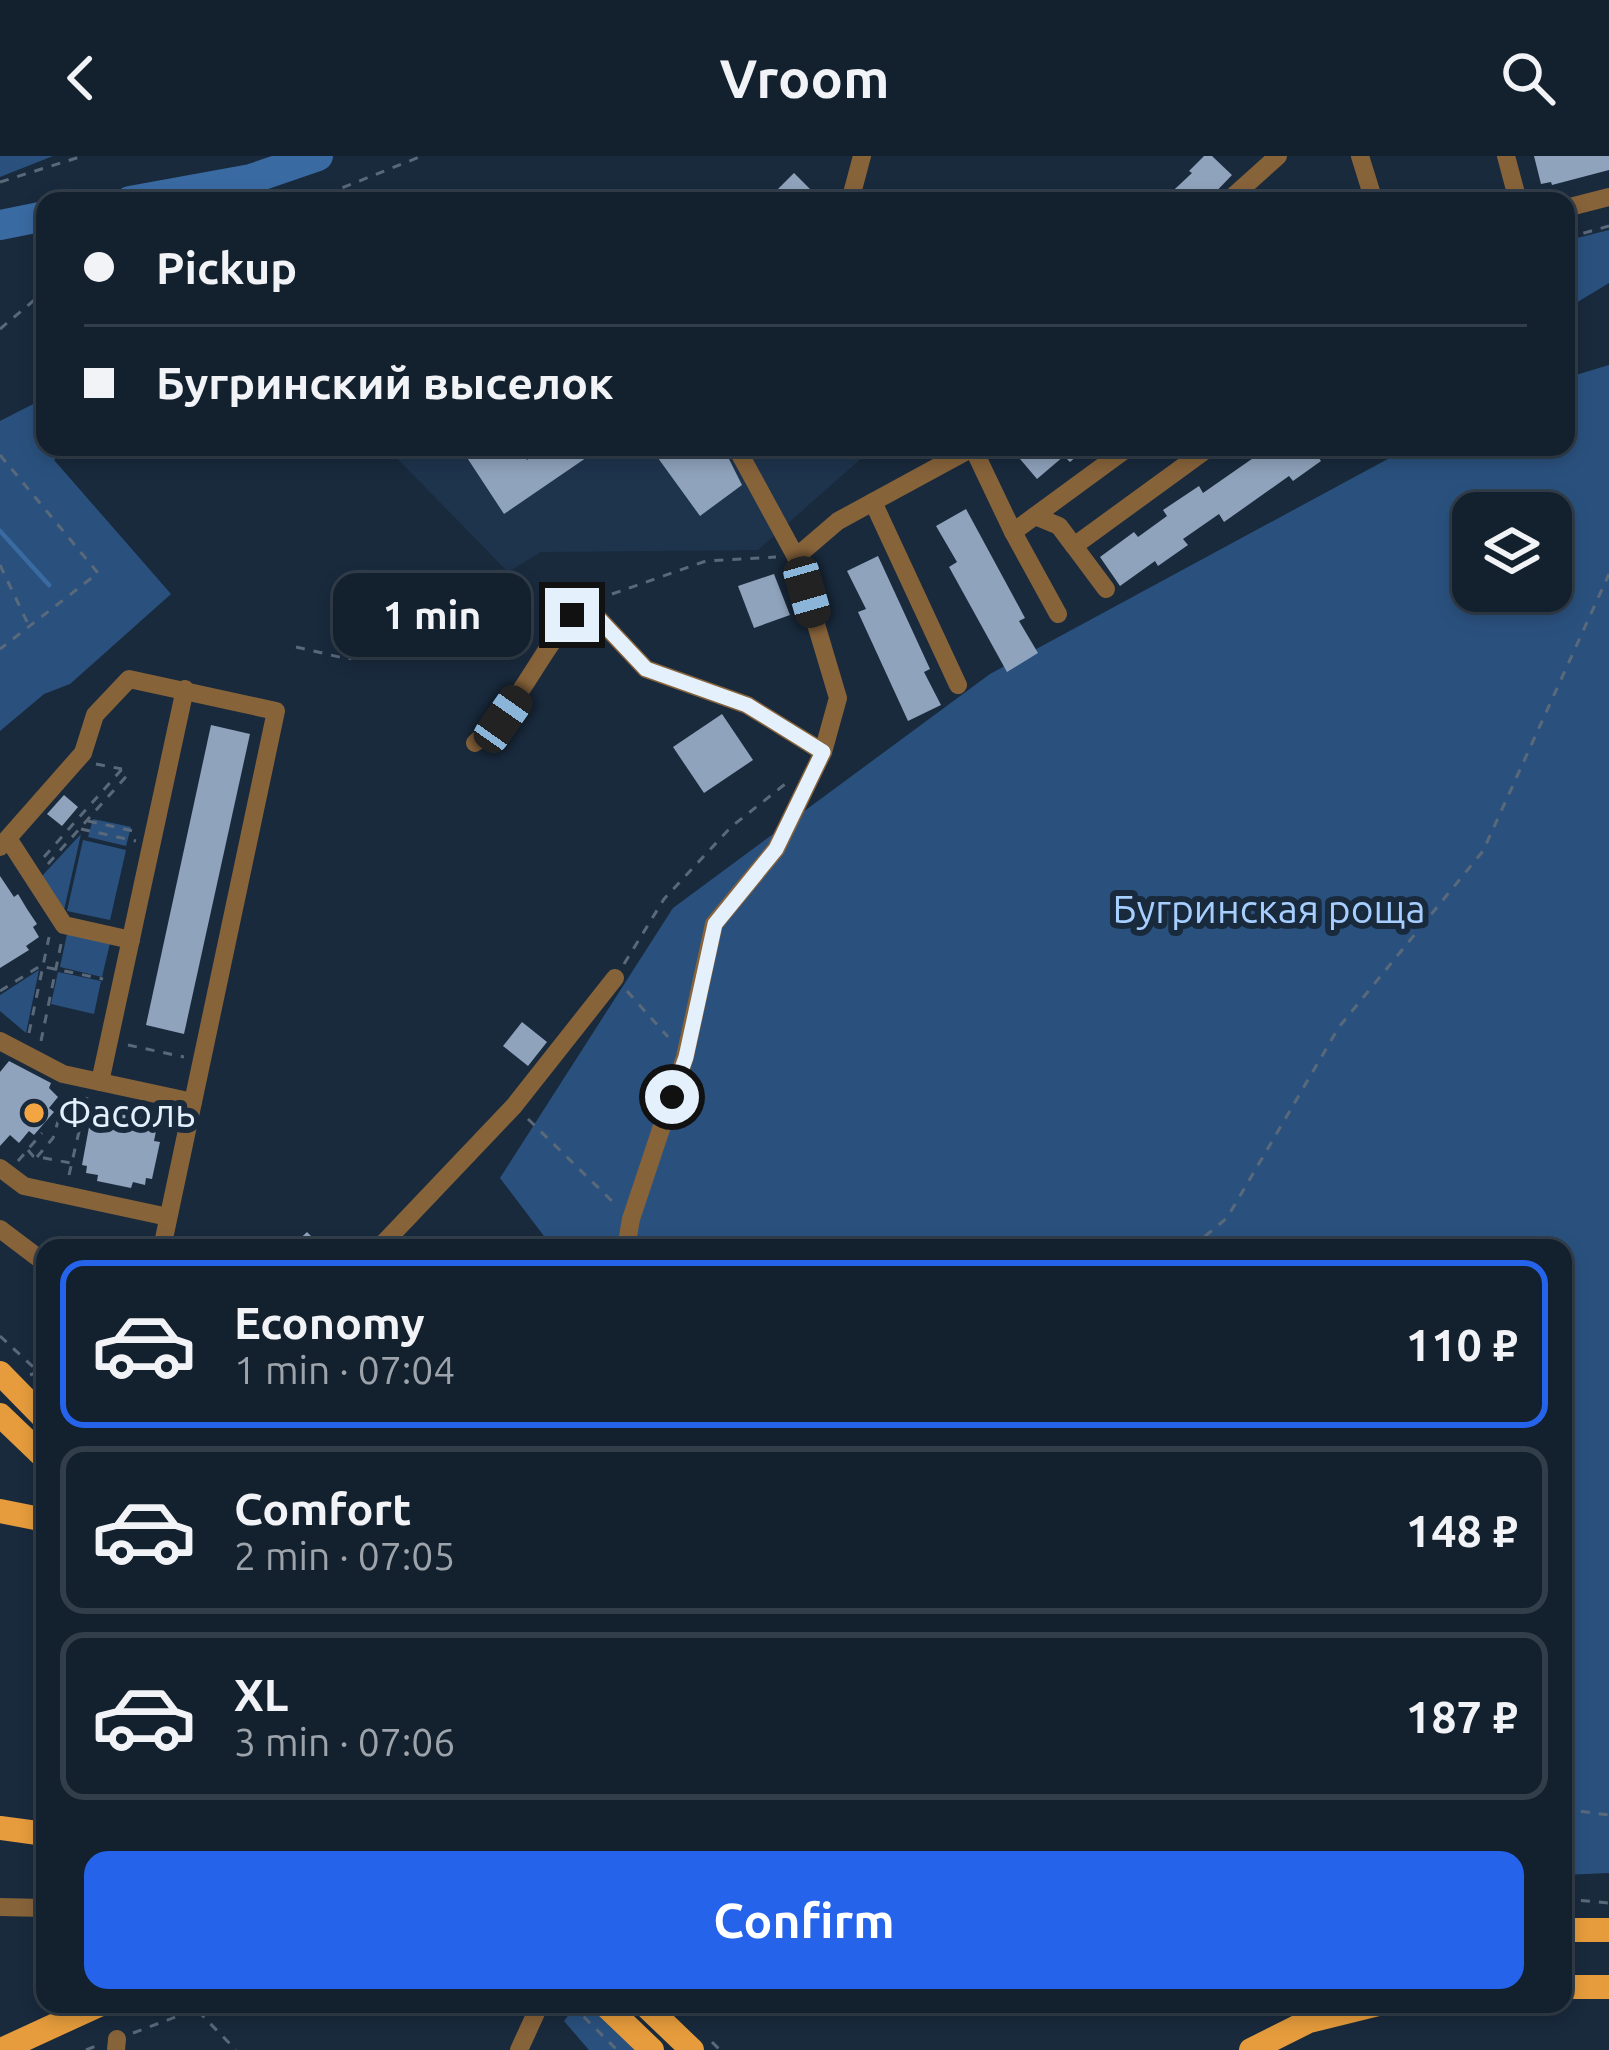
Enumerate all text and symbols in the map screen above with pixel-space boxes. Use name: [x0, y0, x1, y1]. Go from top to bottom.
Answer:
icon: back: [48, 45, 114, 111]
icon: search: [1495, 45, 1561, 111]
text: Vroom: [720, 48, 889, 108]
text: Pickup: [156, 242, 297, 293]
text: Бугринский выселок: [156, 357, 614, 408]
map controls: [1452, 492, 1572, 612]
button: layers: [1452, 492, 1572, 612]
car: [780, 552, 834, 632]
callout: 1 min: [332, 573, 530, 657]
route end: [545, 588, 599, 642]
text: 1 min: [383, 593, 481, 636]
car: [468, 679, 538, 759]
park label: Бугринская роща: [1113, 887, 1425, 930]
route start: [645, 1070, 699, 1124]
place label: Фасоль: [58, 1091, 195, 1134]
marker: Фасоль: [21, 1100, 47, 1126]
icon: car: [90, 1290, 198, 1398]
text: Economy: [234, 1297, 425, 1348]
text: 110 ₽: [1406, 1319, 1518, 1370]
text: 1 min · 07:04: [234, 1348, 455, 1391]
icon: car: [90, 1476, 198, 1584]
text: Comfort: [234, 1483, 411, 1534]
text: 148 ₽: [1406, 1505, 1518, 1556]
text: 2 min · 07:05: [234, 1534, 455, 1577]
icon: car: [90, 1662, 198, 1770]
text: XL: [234, 1669, 288, 1720]
text: 187 ₽: [1406, 1691, 1518, 1742]
text: 3 min · 07:06: [234, 1720, 455, 1763]
button: Confirm: [84, 1851, 1524, 1989]

